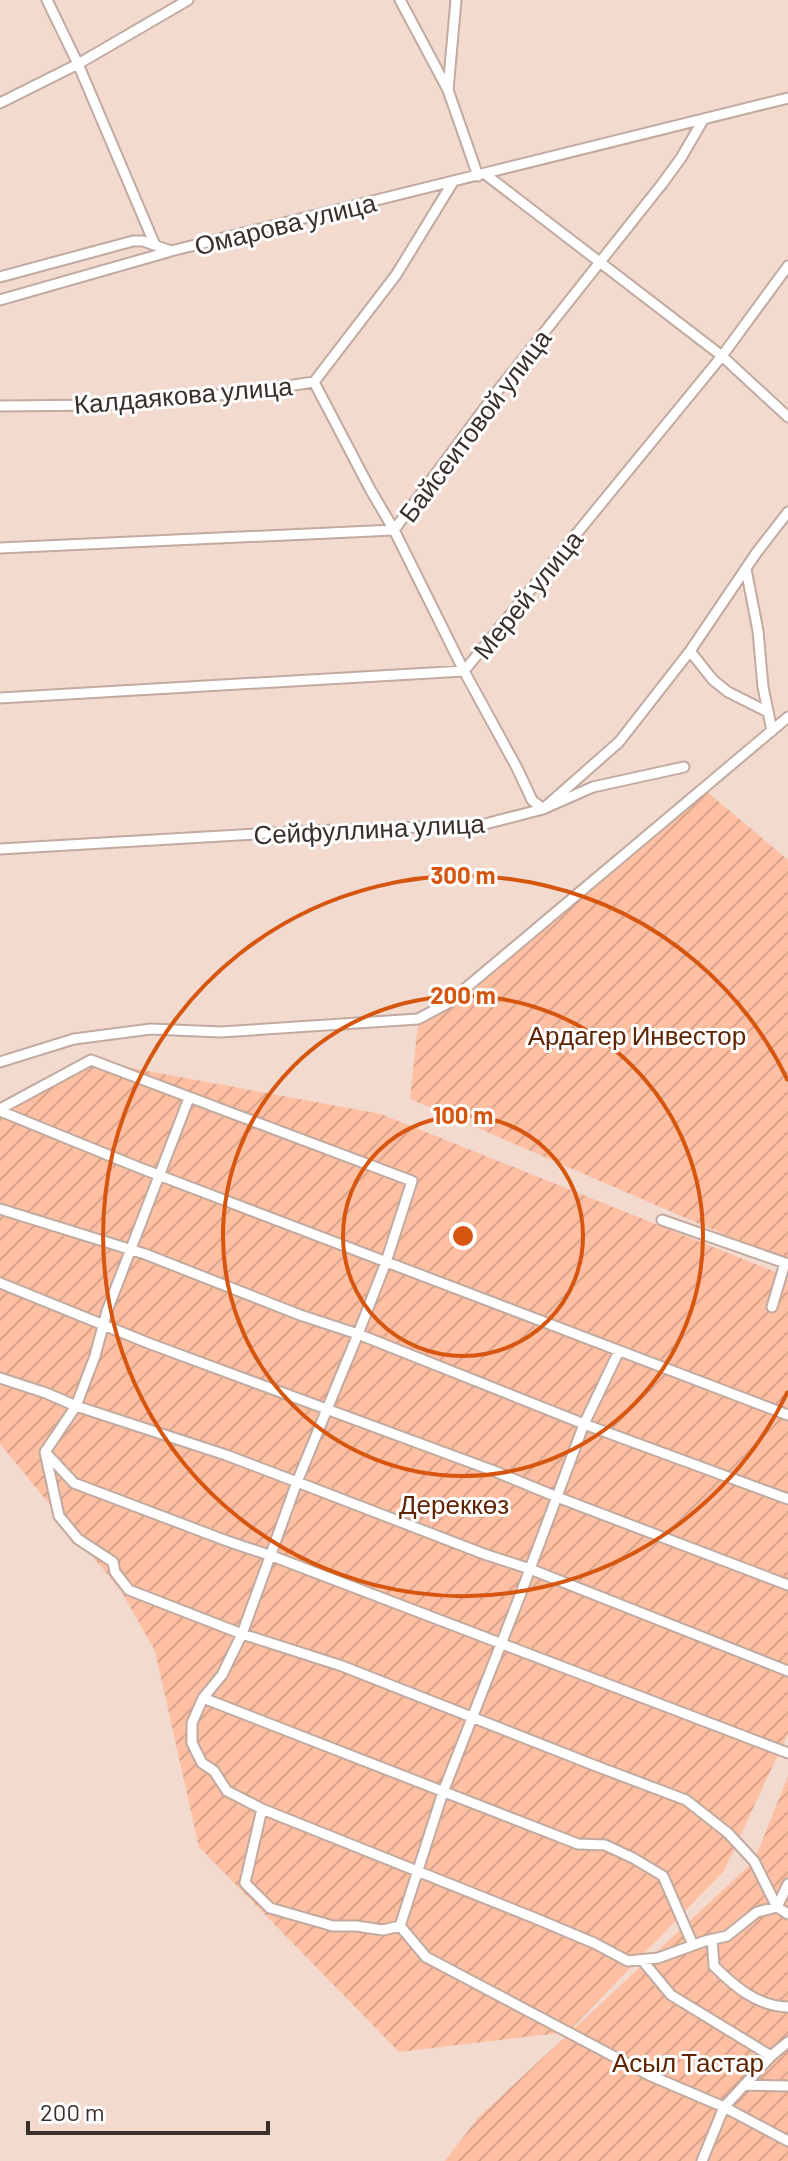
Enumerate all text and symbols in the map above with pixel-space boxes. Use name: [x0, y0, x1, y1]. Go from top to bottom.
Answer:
street label: Омарова улица: [191, 185, 380, 261]
street label: Байсеитовой улица: [391, 322, 557, 527]
street label: Калдаякова улица: [72, 369, 294, 419]
street label: Мерей улица: [466, 523, 589, 665]
street label: Сейфуллина улица: [253, 806, 486, 850]
text: 300 m: [430, 860, 496, 889]
text: 200 m: [430, 980, 496, 1009]
park label: Ардагер Инвестор: [528, 1019, 746, 1050]
text: 100 m: [433, 1100, 493, 1129]
centre of rings: [449, 1222, 477, 1250]
park label: Дереккөз: [399, 1488, 509, 1519]
park label: Асыл Тастар: [612, 2046, 764, 2077]
scale bar: [28, 2085, 268, 2135]
text: 200 m: [40, 2097, 105, 2126]

